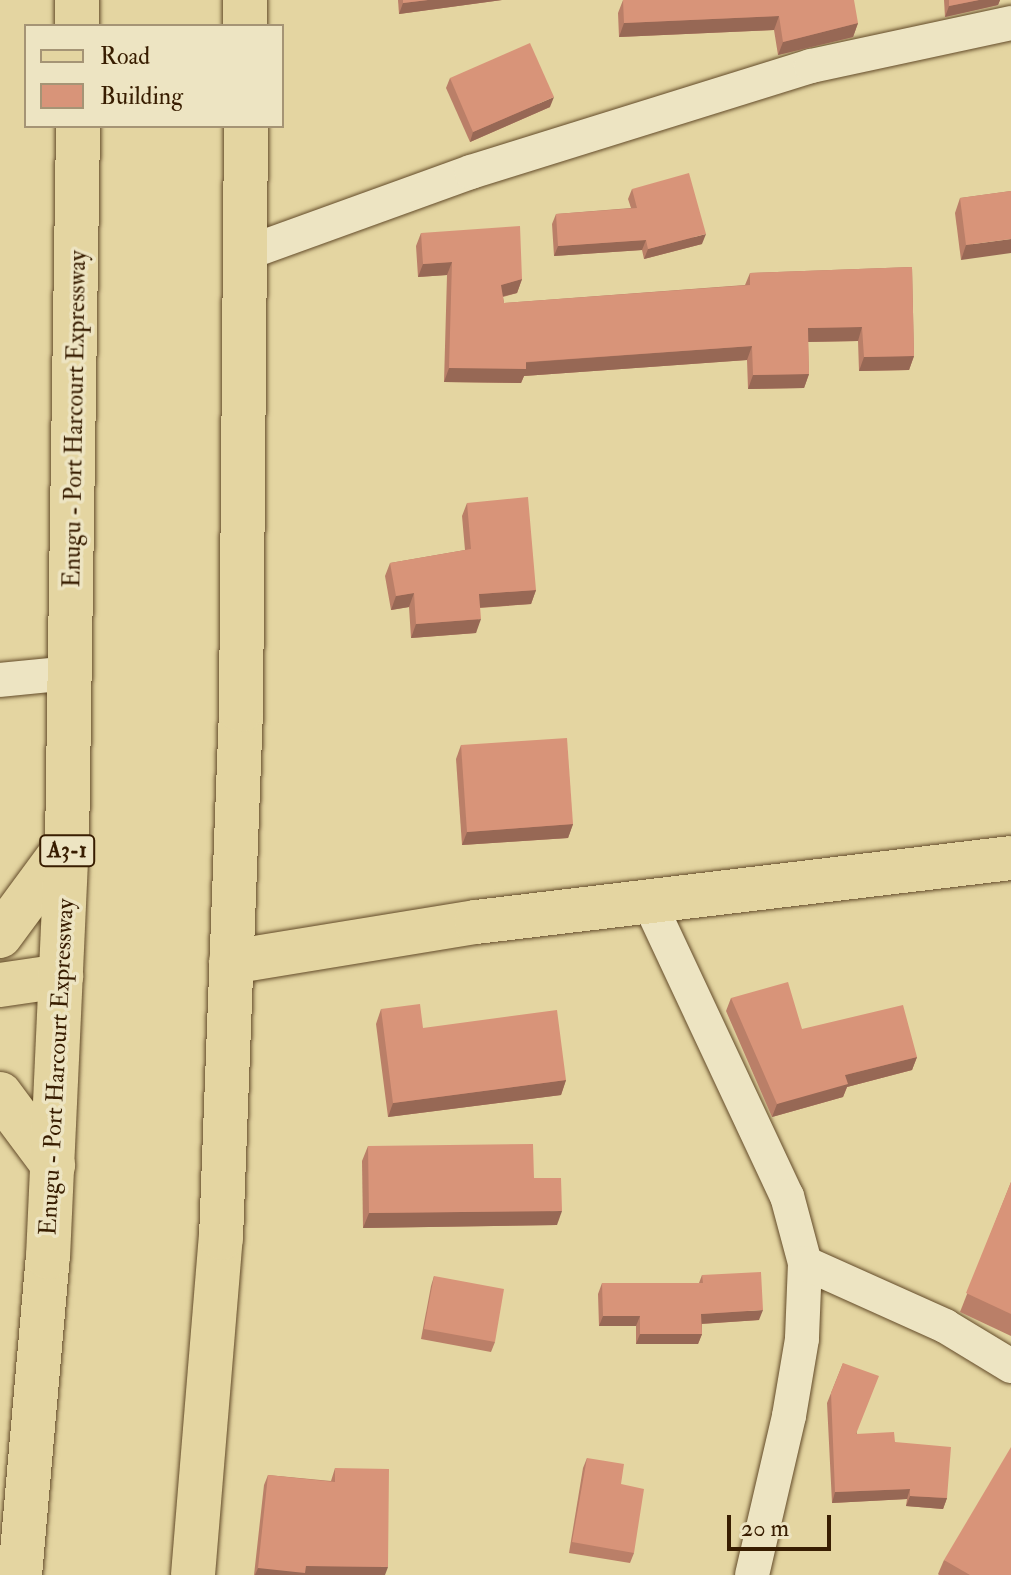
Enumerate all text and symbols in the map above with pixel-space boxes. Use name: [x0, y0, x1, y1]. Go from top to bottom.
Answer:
legend: [24, 24, 284, 128]
text: Road: [100, 41, 150, 72]
text: Building: [100, 81, 183, 112]
street label: Enugu - Port Harcourt Expressway: [58, 250, 92, 588]
road number: A3-1: [39, 833, 95, 869]
street label: Enugu - Port Harcourt Expressway: [34, 898, 80, 1236]
scale bar: [731, 1499, 835, 1549]
text: 20 m: [741, 1513, 789, 1544]

